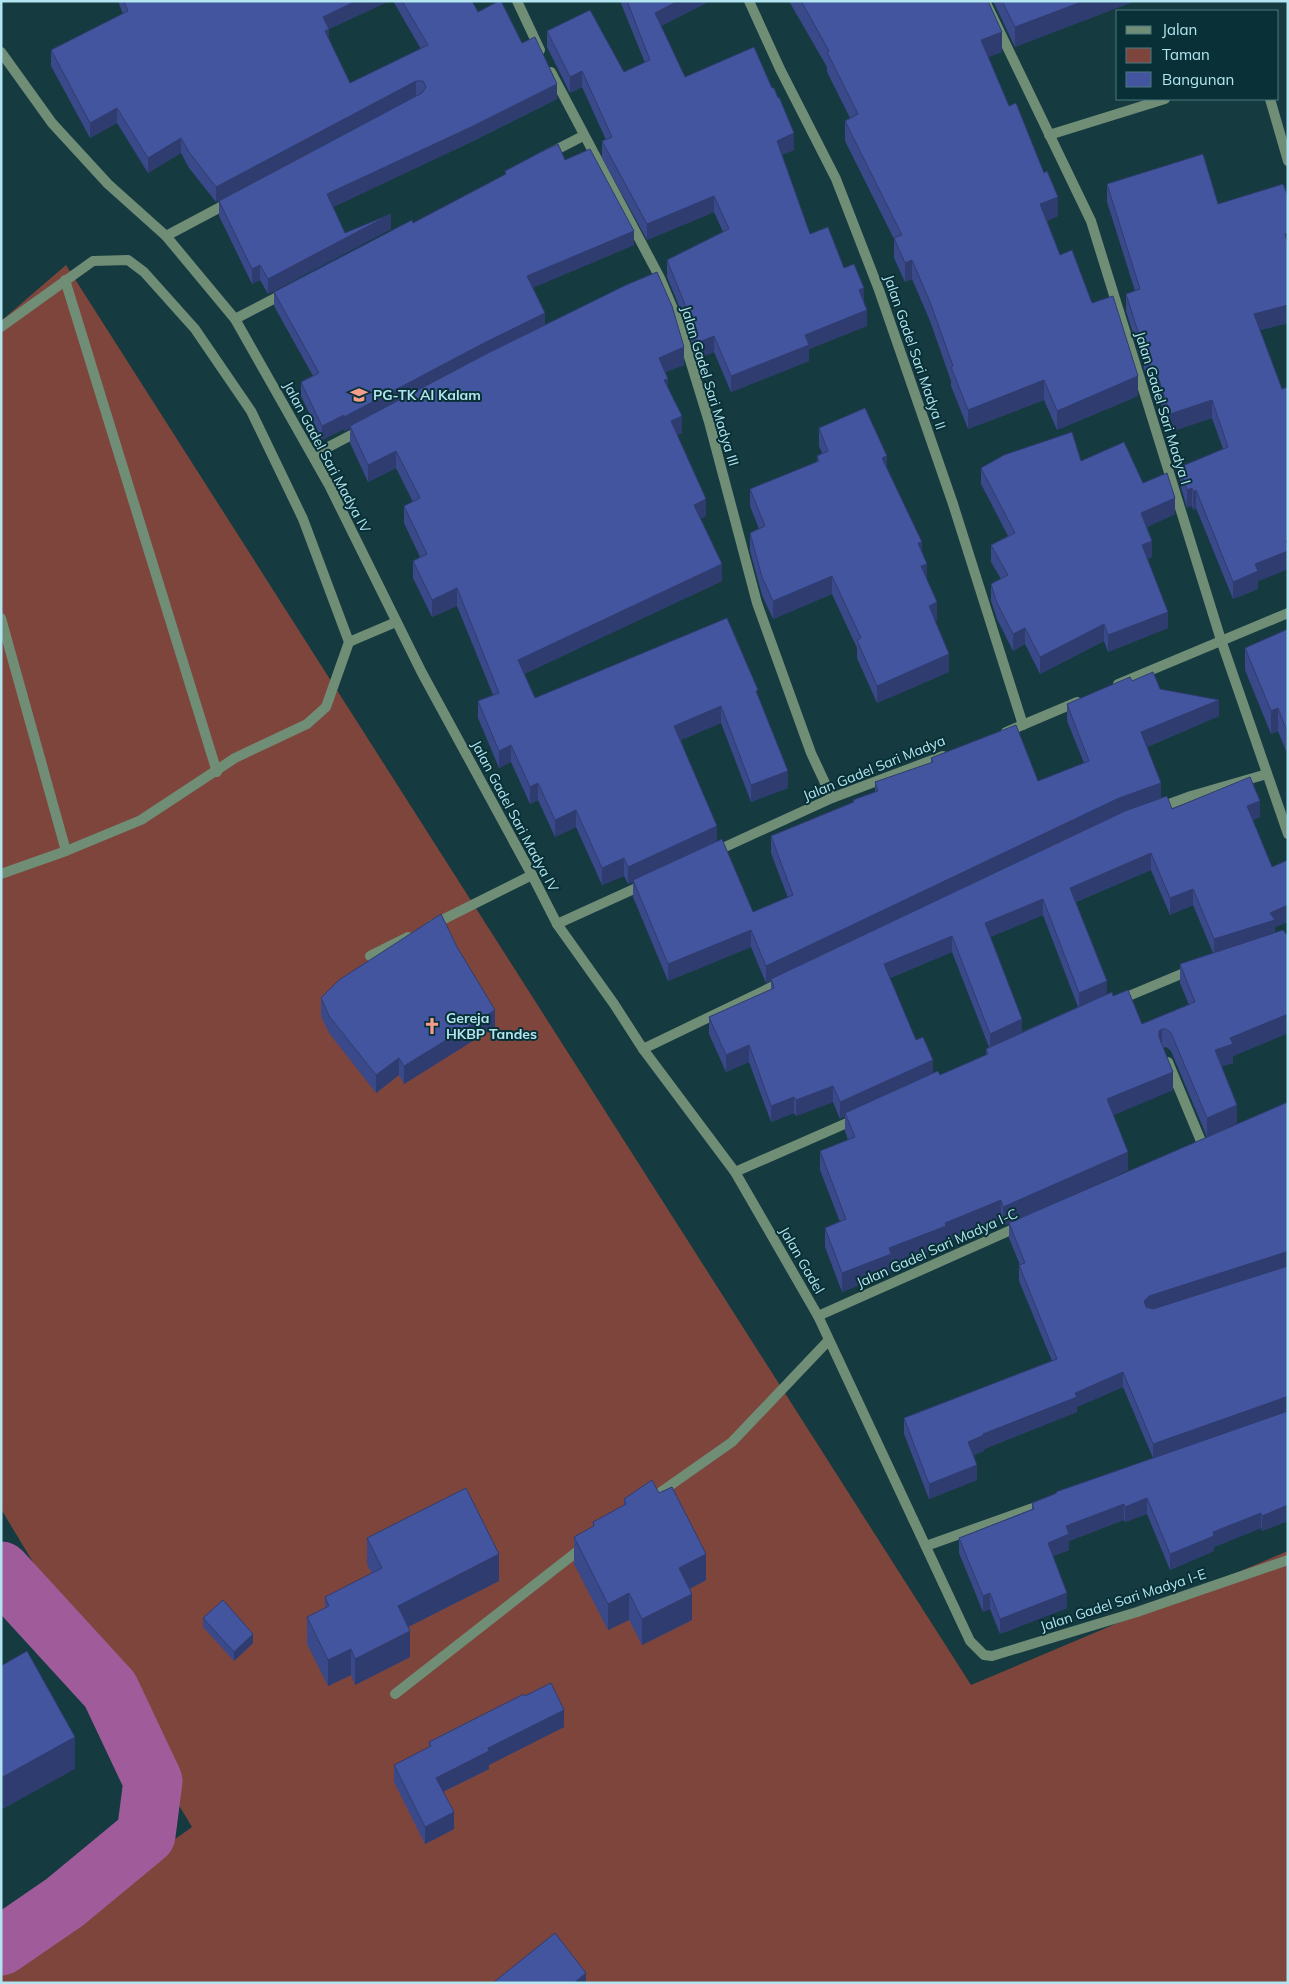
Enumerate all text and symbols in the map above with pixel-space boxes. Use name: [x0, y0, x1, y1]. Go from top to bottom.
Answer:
legend: [1116, 10, 1279, 100]
text: Jalan: [1162, 20, 1197, 39]
text: Taman: [1162, 45, 1210, 64]
text: Bangunan: [1162, 70, 1234, 89]
street label: Jalan Gadel Sari Madya II: [880, 272, 950, 432]
street label: Jalan Gadel Sari Madya III: [677, 304, 743, 468]
street label: Jalan Gadel Sari Madya I: [1131, 329, 1195, 487]
street label: Jalan Gadel Sari Madya IV: [279, 378, 375, 536]
school or university icon: PG-TK Al Kalam: [349, 385, 369, 405]
place label: PG-TK Al Kalam: [373, 386, 481, 404]
street label: Jalan Gadel Sari Madya: [800, 731, 948, 805]
street label: Jalan Gadel Sari Madya IV: [467, 737, 563, 895]
place label: Gereja HKBP Tandes: [446, 1009, 537, 1043]
church icon: Gereja HKBP Tandes: [422, 1016, 442, 1036]
street label: Jalan Gadel Sari Madya I-C: [854, 1204, 1020, 1292]
street label: Jalan Gadel: [776, 1223, 828, 1297]
street label: Jalan Gadel Sari Madya I-E: [1038, 1565, 1208, 1635]

